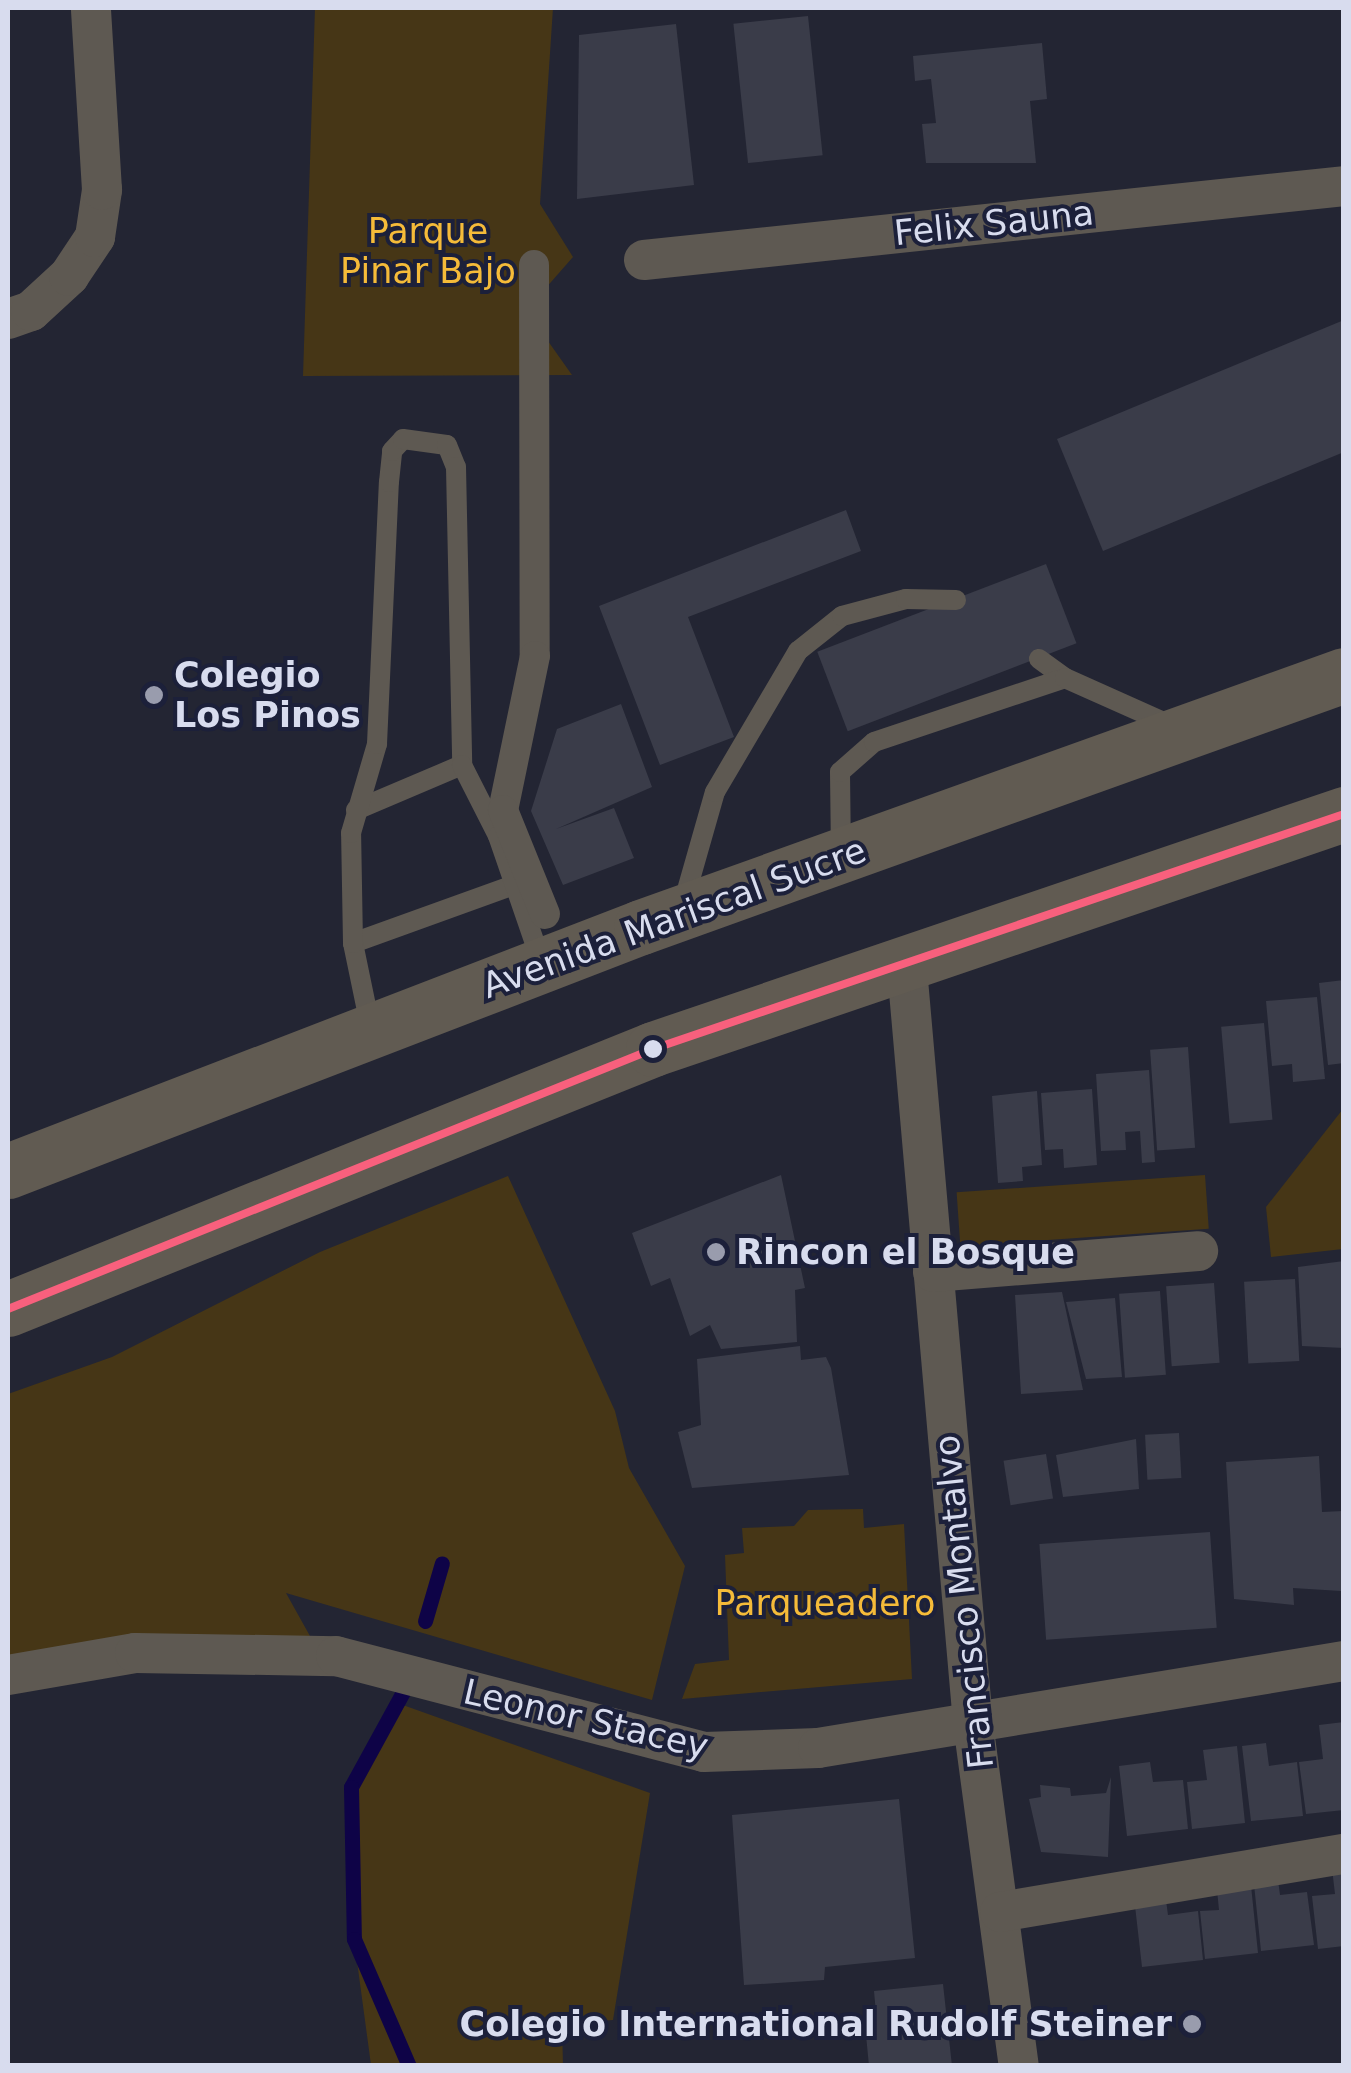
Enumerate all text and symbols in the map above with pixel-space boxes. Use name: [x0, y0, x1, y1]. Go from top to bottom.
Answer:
street label: Felix Sauna: [892, 192, 1096, 254]
park label: Parque Pinar Bajo: [340, 210, 516, 292]
place label: Colegio Los Pinos: [174, 654, 361, 736]
marker: Colegio Los Pinos: [143, 684, 165, 706]
street label: Avenida Mariscal Sucre: [476, 829, 872, 1007]
unlabelled marker: [643, 1039, 663, 1059]
place label: Rincon el Bosque: [736, 1231, 1075, 1273]
marker: Rincon el Bosque: [705, 1241, 727, 1263]
street label: Francisco Montalvo: [926, 1433, 1002, 1771]
park label: Parqueadero: [715, 1582, 935, 1624]
street label: Leonor Stacey: [460, 1670, 712, 1768]
place label: Colegio International Rudolf Steiner: [460, 2003, 1172, 2045]
marker: Colegio International Rudolf Steiner: [1181, 2013, 1203, 2035]

